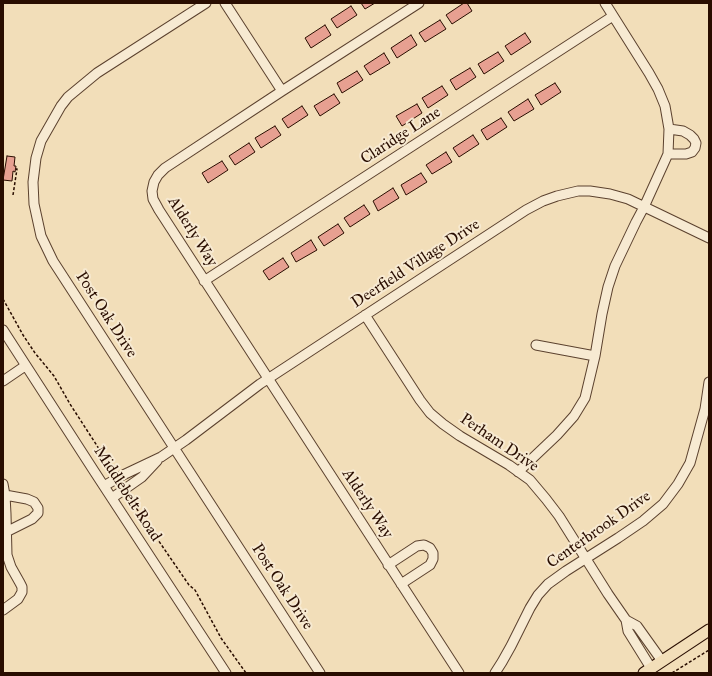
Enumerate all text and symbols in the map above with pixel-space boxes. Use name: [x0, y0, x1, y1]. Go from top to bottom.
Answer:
street label: Claridge Lane: [357, 103, 445, 169]
street label: Alderly Way: [163, 193, 221, 271]
street label: Deerfield Village Drive: [348, 215, 484, 313]
street label: Post Oak Drive: [71, 268, 141, 362]
street label: Perham Drive: [456, 410, 542, 476]
street label: Middlebelt Road: [89, 443, 165, 545]
street label: Alderly Way: [337, 466, 397, 542]
street label: Centerbrook Drive: [543, 487, 655, 573]
street label: Post Oak Drive: [247, 540, 317, 634]

